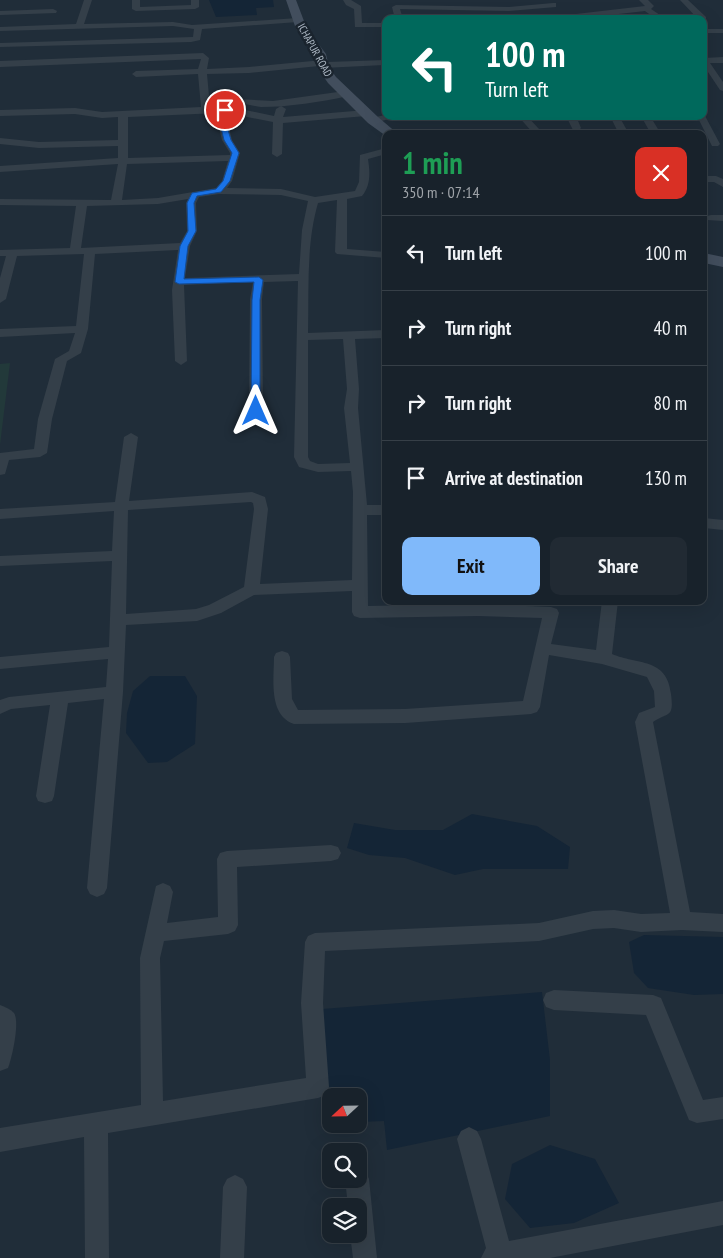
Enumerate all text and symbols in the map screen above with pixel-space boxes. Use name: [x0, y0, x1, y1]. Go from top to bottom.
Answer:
street label: ICHAPUR ROAD: [295, 21, 335, 79]
text: 100 m: [485, 31, 566, 77]
icon: left: [402, 35, 467, 100]
text: Turn left: [485, 75, 549, 103]
pin: [204, 89, 246, 131]
icon: arrive: [211, 96, 239, 124]
text: 1 min: [402, 143, 463, 182]
button: close: [635, 147, 687, 199]
text: 350 m · 07:14: [402, 182, 480, 202]
icon: left: [402, 239, 430, 267]
text: Turn left: [445, 241, 502, 265]
text: 100 m: [645, 241, 687, 265]
icon: right: [402, 314, 430, 342]
text: Turn right: [445, 316, 511, 340]
text: 40 m: [654, 316, 687, 340]
position arrow: [229, 384, 281, 436]
icon: right: [402, 389, 430, 417]
text: Turn right: [445, 391, 511, 415]
text: 80 m: [654, 391, 687, 415]
icon: arrive: [402, 464, 430, 492]
text: Arrive at destination: [445, 466, 583, 490]
text: 130 m: [645, 466, 687, 490]
button: Exit: [402, 537, 540, 595]
button: Share: [550, 537, 687, 595]
north arrow: [322, 1088, 368, 1132]
map controls: [322, 1088, 367, 1243]
button: search: [322, 1143, 367, 1188]
button: layers: [322, 1198, 367, 1243]

